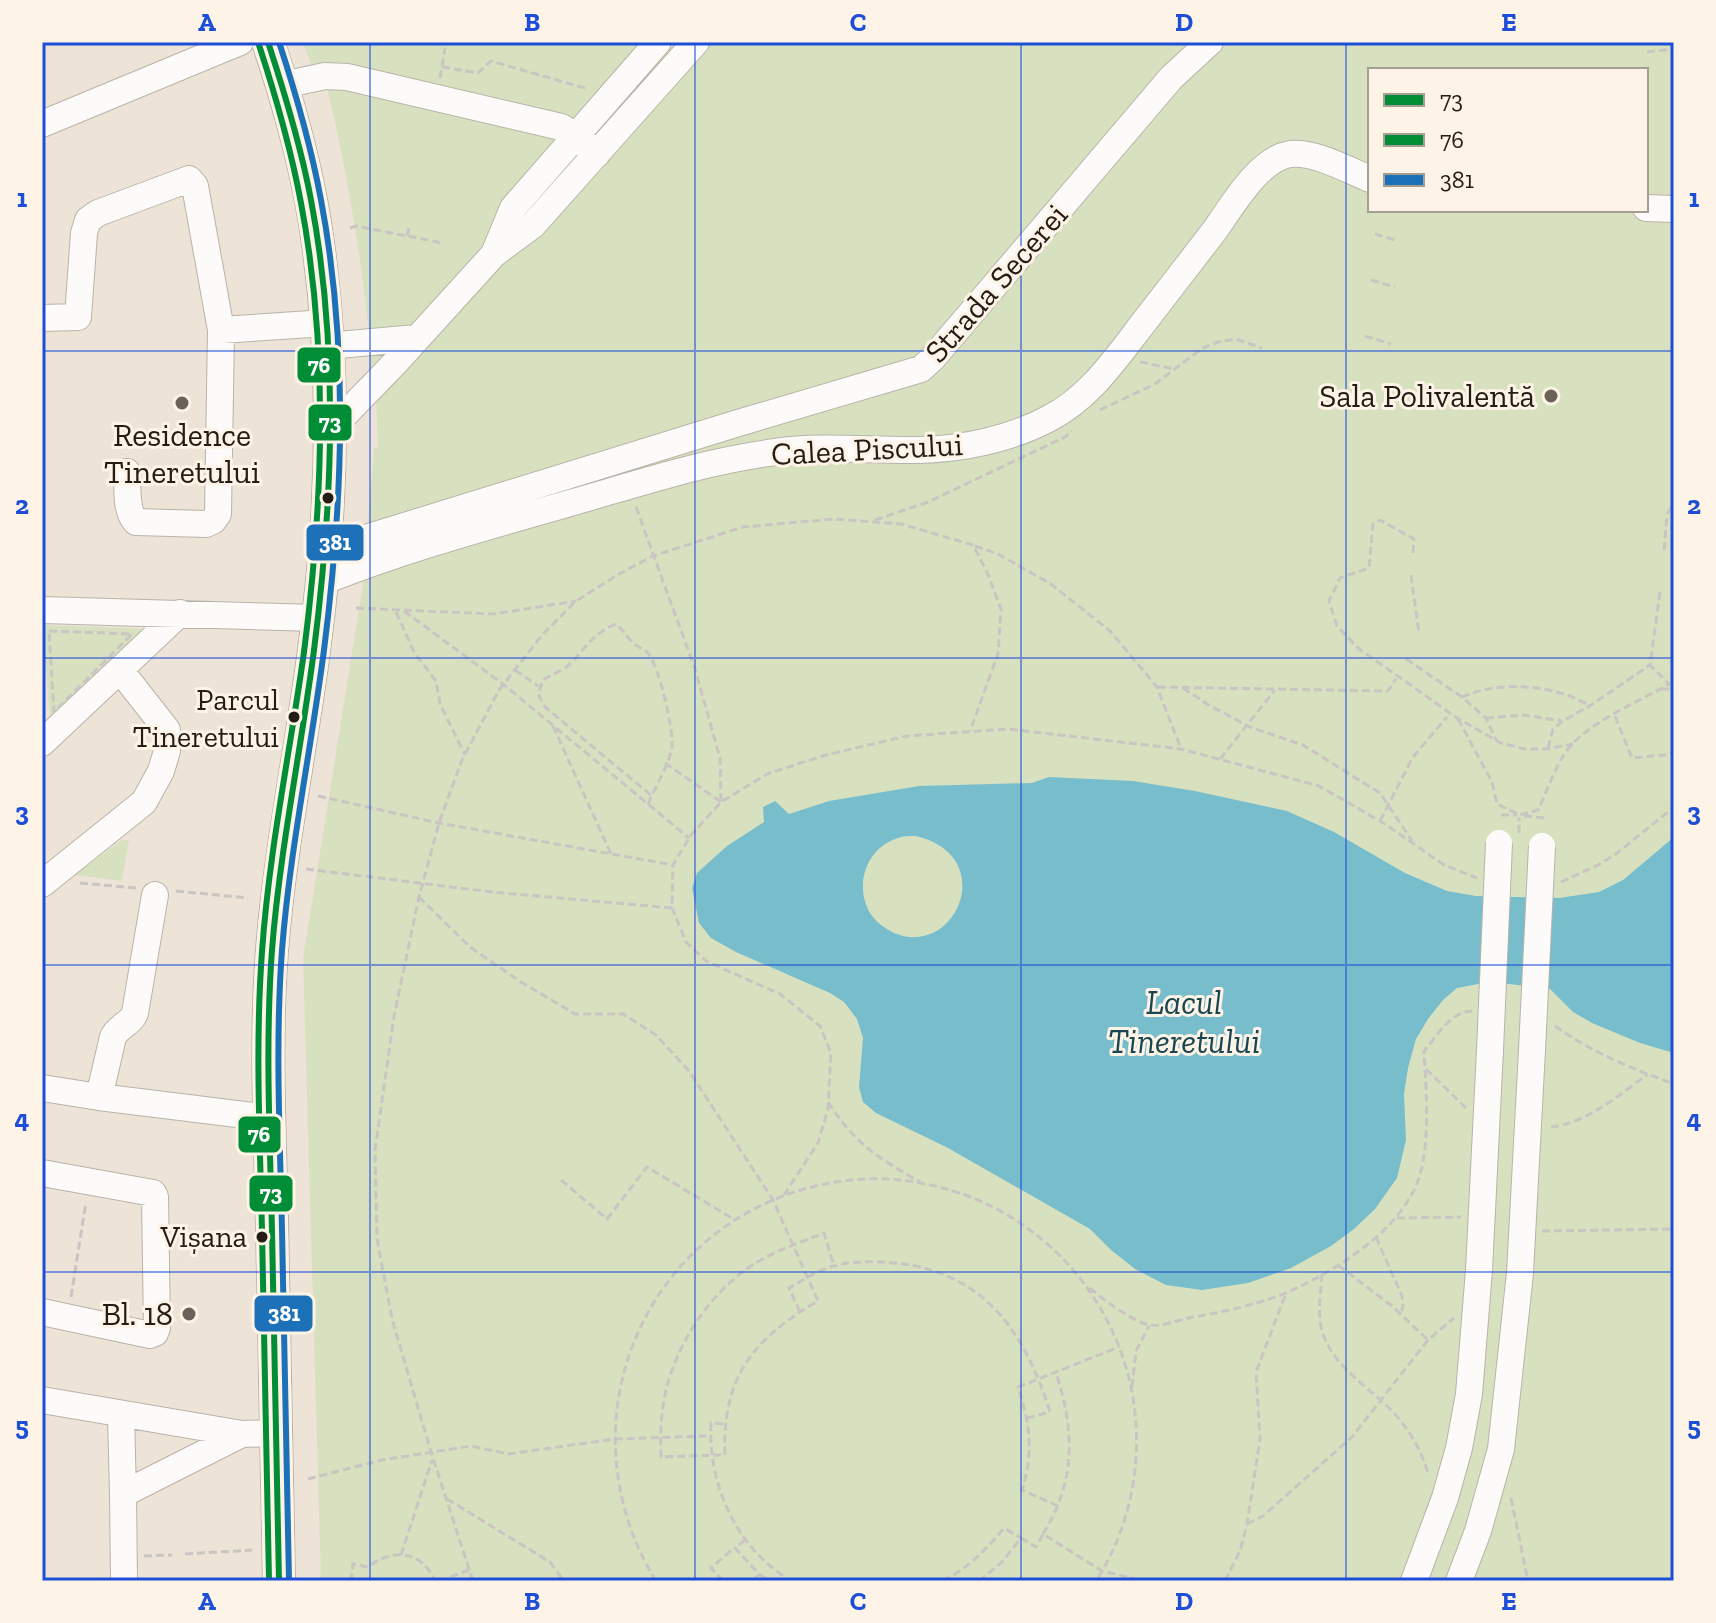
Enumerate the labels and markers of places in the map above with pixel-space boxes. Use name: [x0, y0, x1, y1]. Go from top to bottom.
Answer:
place label: Sala Polivalentă: [1319, 377, 1535, 415]
marker: Sala Polivalentă: [1542, 387, 1560, 405]
marker: Residence Tineretului: [173, 394, 191, 412]
place label: Residence Tineretului: [104, 416, 260, 491]
unlabelled marker: [320, 490, 336, 506]
place label: Parcul Tineretului: [133, 682, 279, 755]
marker: Parcul Tineretului: [286, 709, 302, 725]
place label: Vișana: [159, 1219, 247, 1255]
marker: Vișana: [254, 1229, 270, 1245]
place label: Bl. 18: [102, 1295, 173, 1333]
marker: Bl. 18: [180, 1305, 198, 1323]

